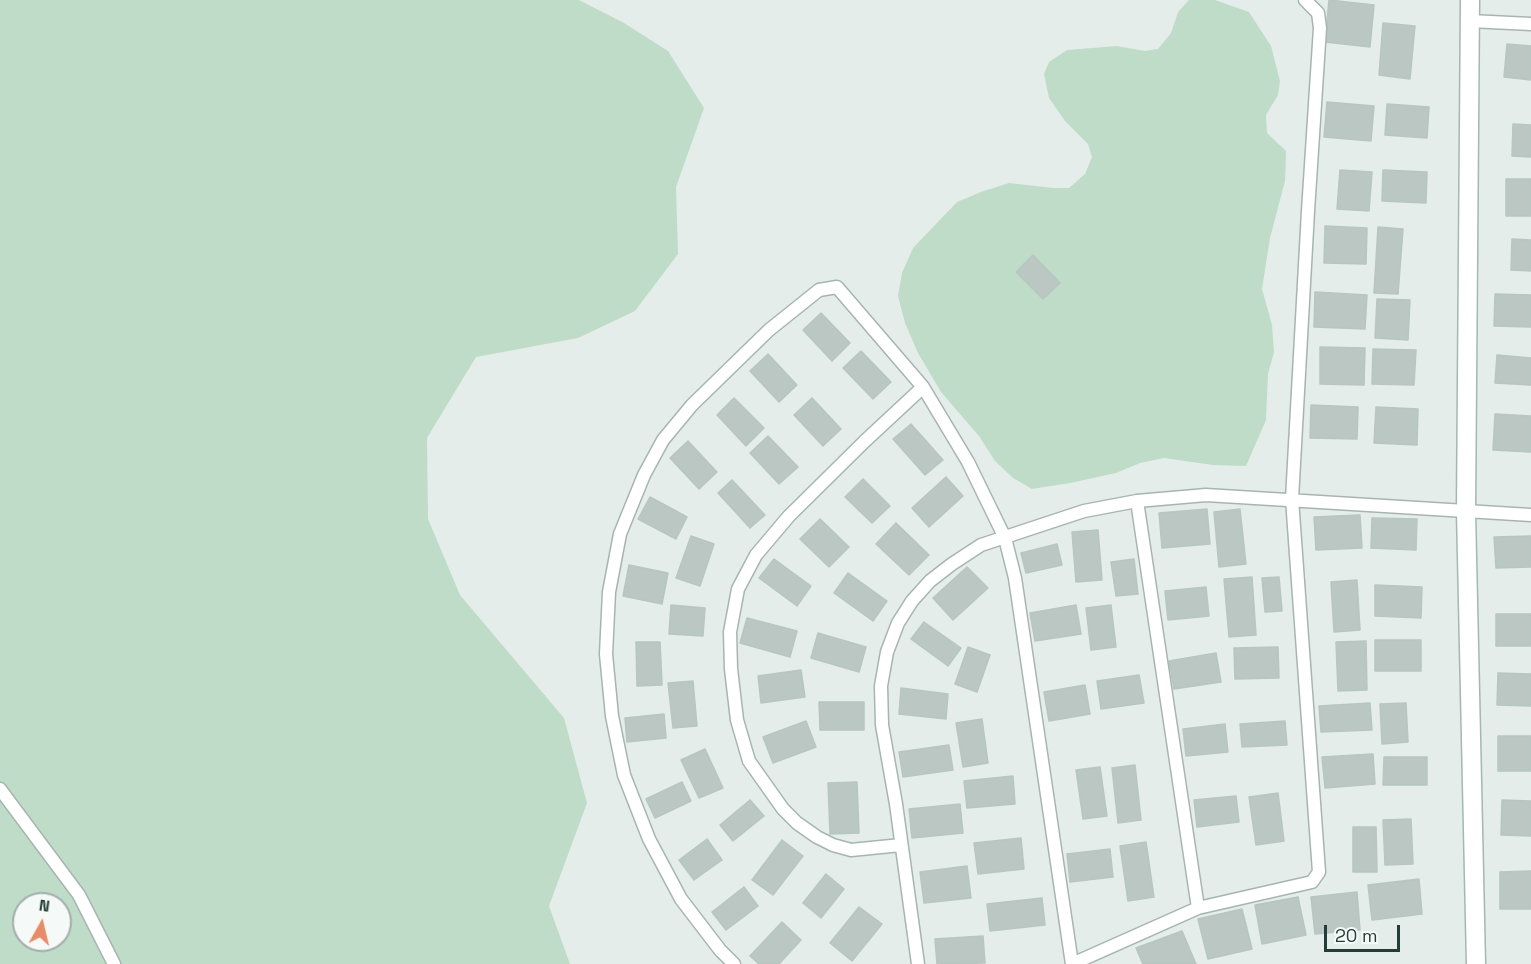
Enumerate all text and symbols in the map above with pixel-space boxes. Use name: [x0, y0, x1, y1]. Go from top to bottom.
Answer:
north arrow: [12, 892, 72, 952]
text: N: [38, 895, 51, 917]
scale bar: [1327, 913, 1404, 951]
text: 20 m: [1335, 924, 1378, 947]

